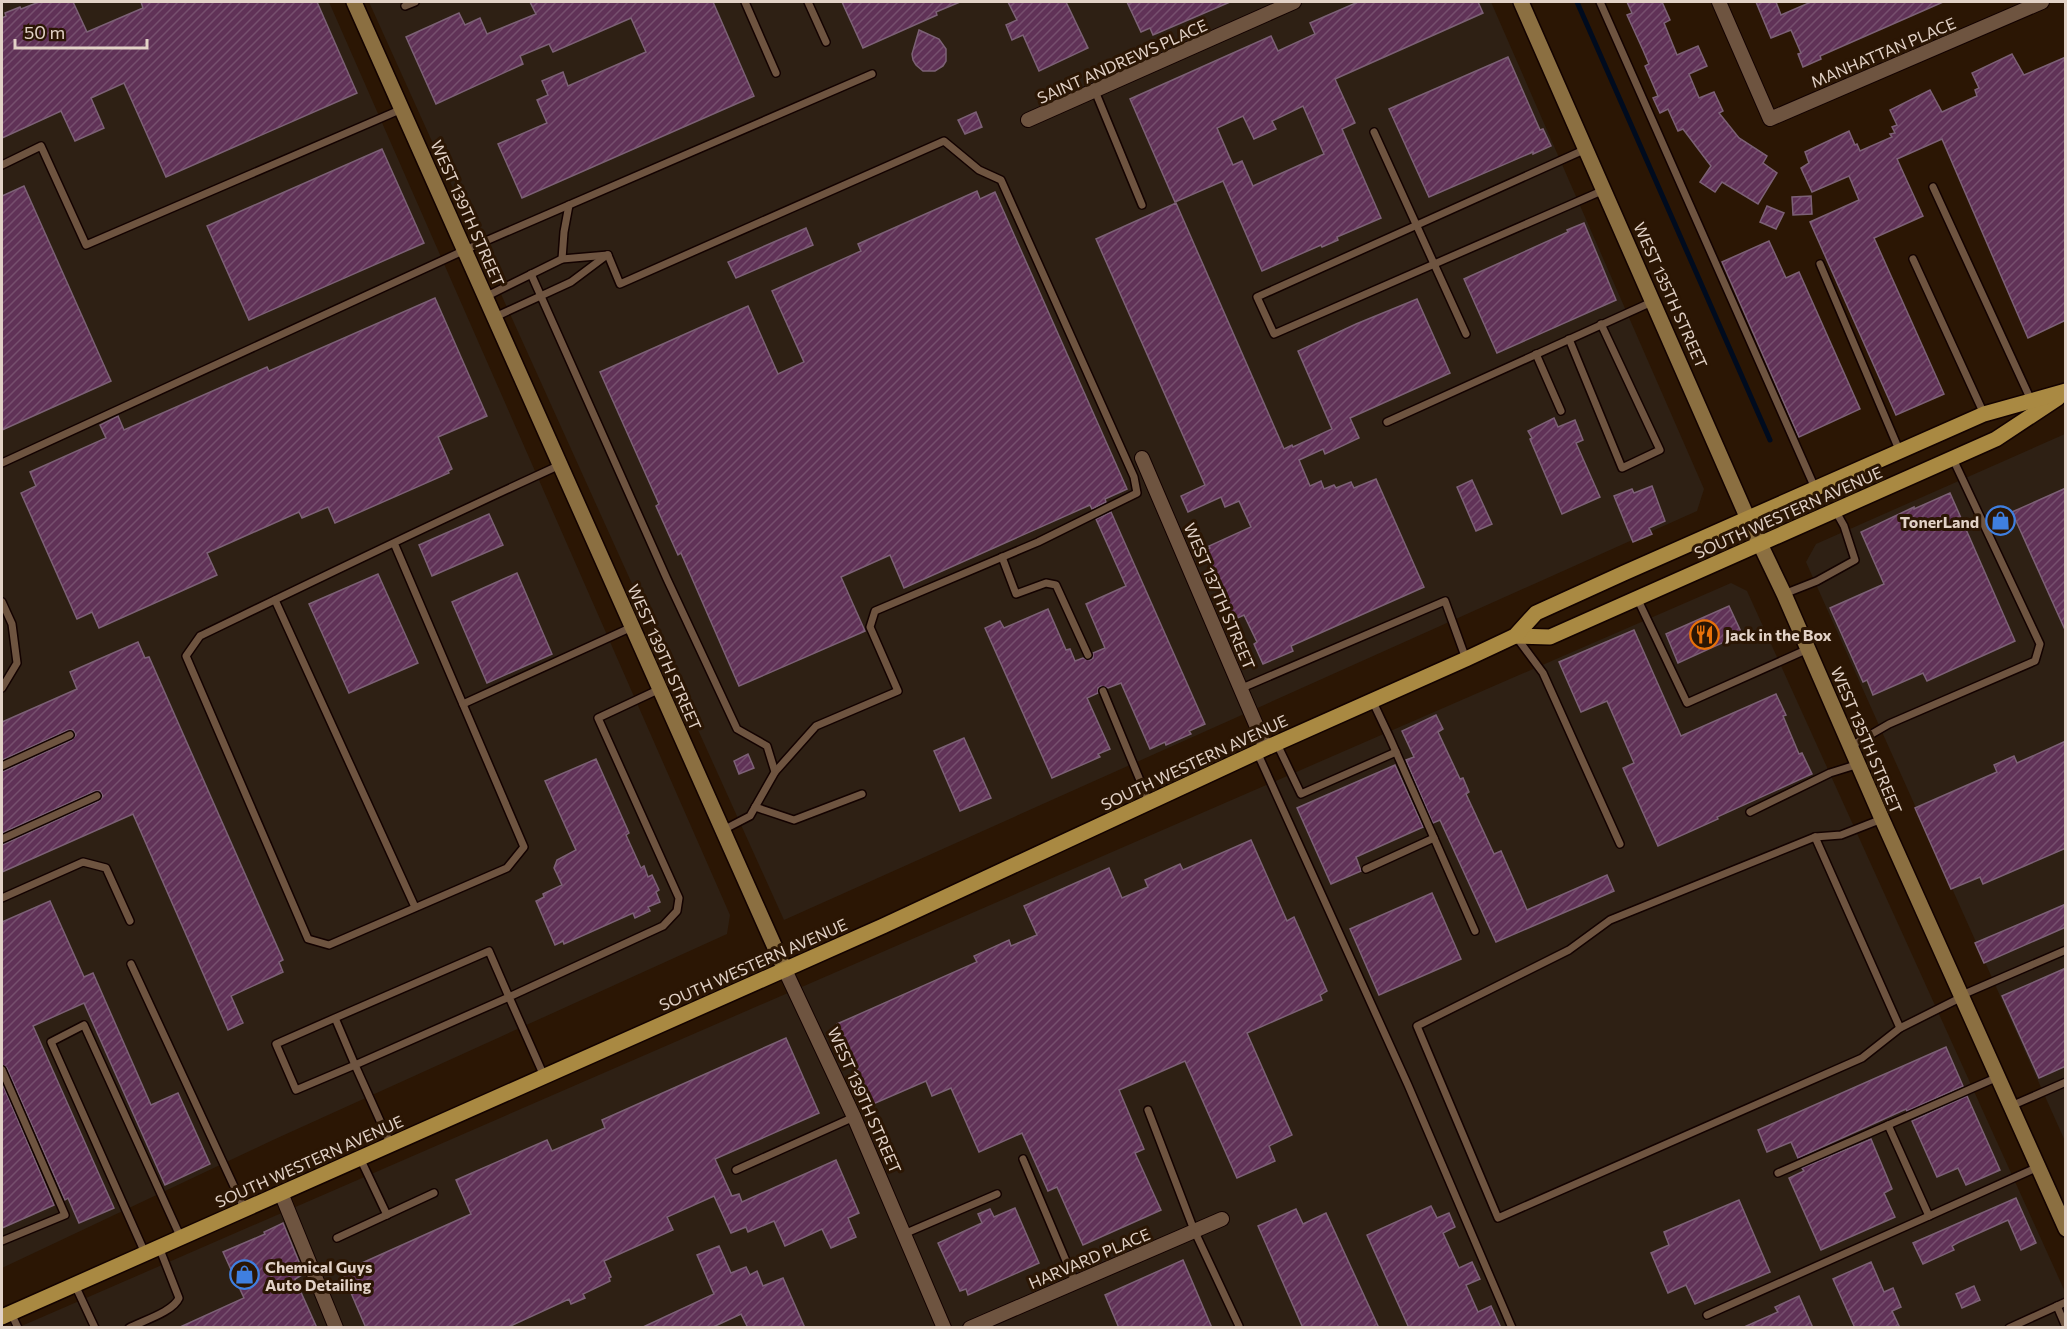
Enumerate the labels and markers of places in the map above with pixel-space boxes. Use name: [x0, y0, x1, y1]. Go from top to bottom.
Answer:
shop icon: TonerLand: [1984, 505, 2016, 537]
place label: TonerLand: [1900, 512, 1979, 531]
restaurant icon: Jack in the Box: [1688, 618, 1720, 650]
place label: Jack in the Box: [1725, 625, 1832, 644]
place label: Chemical Guys Auto Detailing: [265, 1257, 372, 1294]
shop icon: Chemical Guys Auto Detailing: [228, 1259, 260, 1291]

